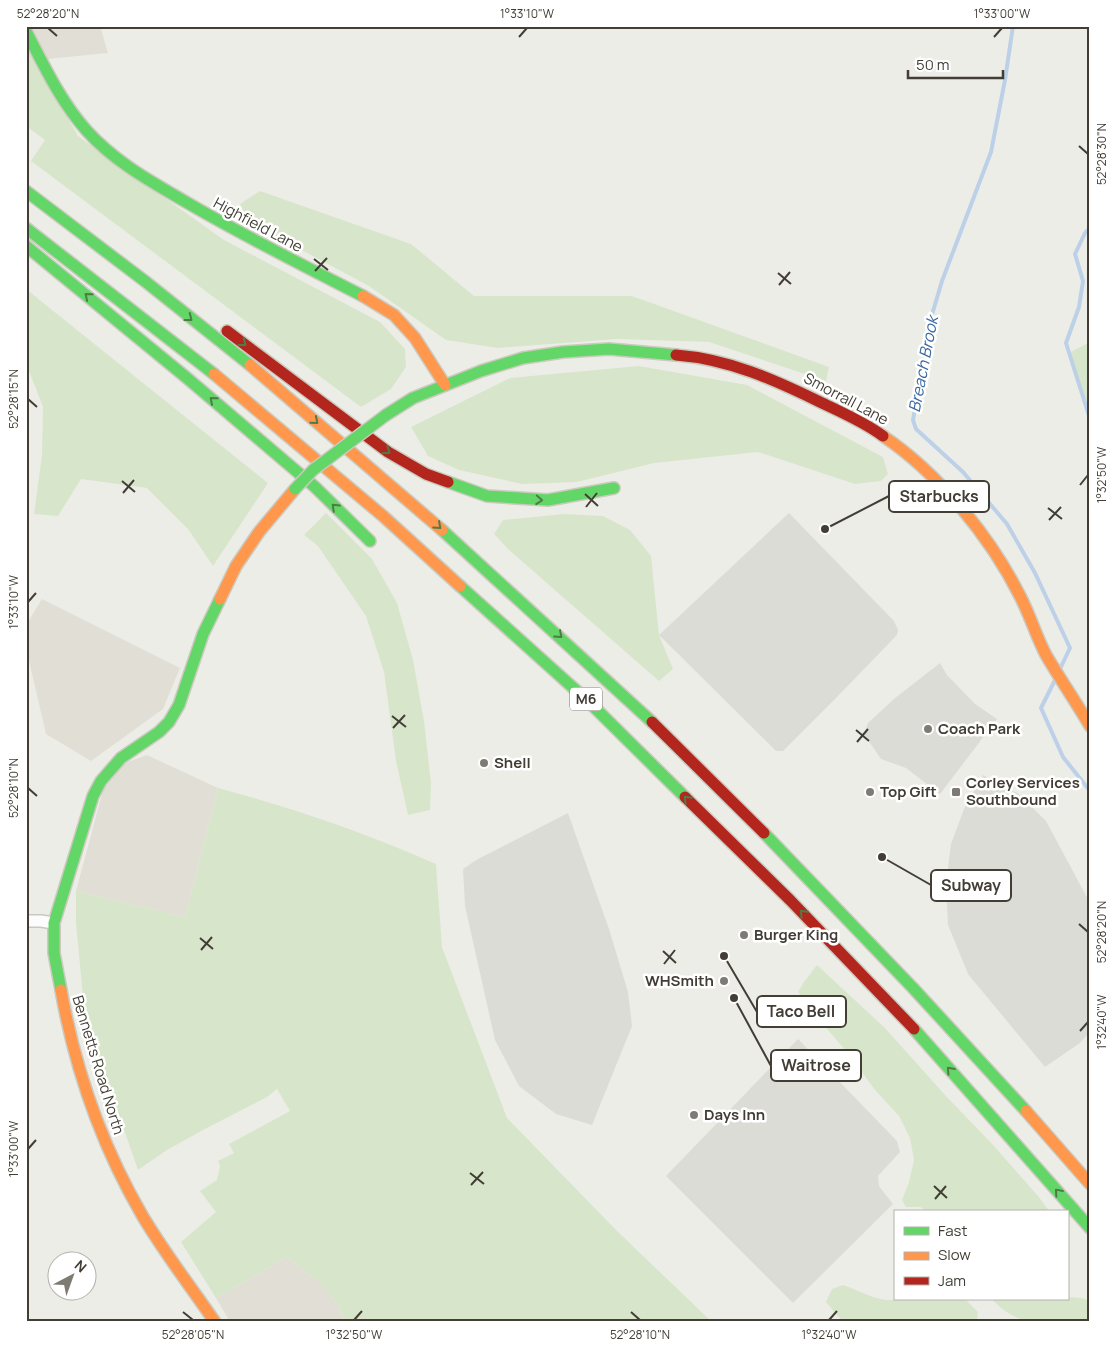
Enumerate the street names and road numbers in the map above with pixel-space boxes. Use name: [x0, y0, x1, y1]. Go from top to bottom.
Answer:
street label: Highfield Lane: [210, 192, 307, 257]
street label: Smorrall Lane: [800, 367, 893, 430]
road number: M6: [570, 688, 602, 711]
street label: Bennetts Road North: [67, 993, 130, 1137]

